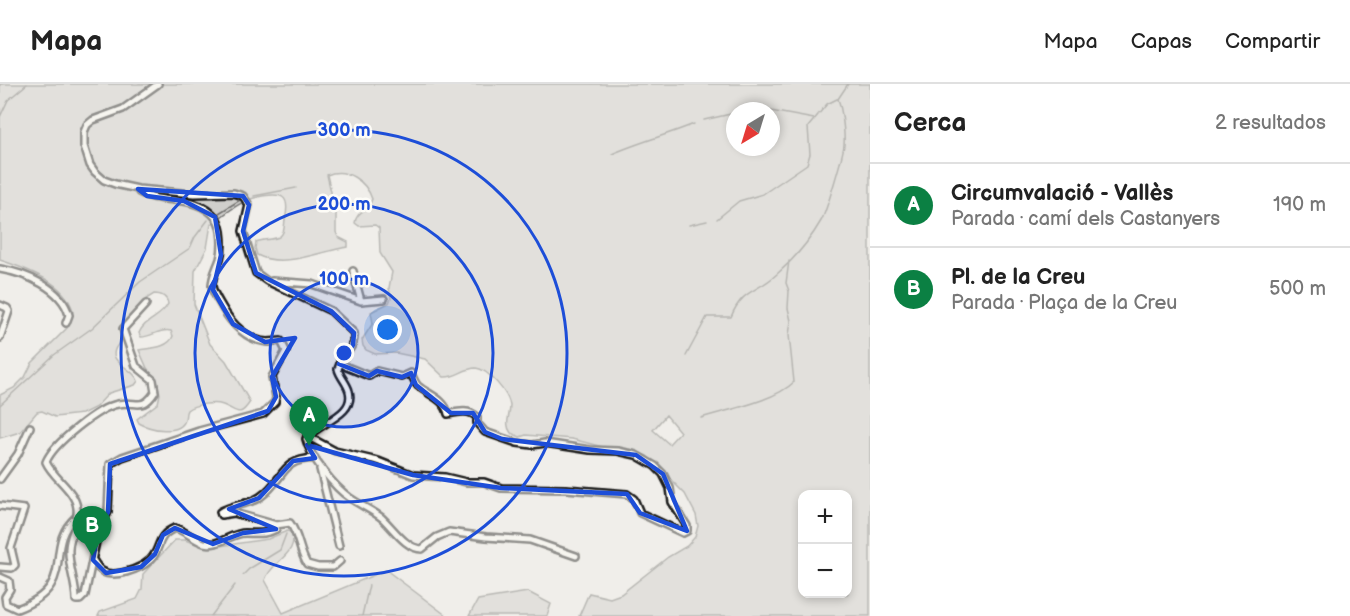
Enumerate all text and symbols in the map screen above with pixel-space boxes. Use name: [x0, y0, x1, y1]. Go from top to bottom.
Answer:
text: Mapa: [30, 25, 102, 58]
text: Mapa: [1044, 29, 1098, 54]
text: Capas: [1131, 29, 1192, 54]
text: Compartir: [1225, 29, 1320, 54]
north arrow: [726, 102, 780, 156]
text: Cerca: [894, 108, 966, 139]
text: 2 resultados: [1215, 111, 1326, 135]
text: 300 m: [317, 120, 371, 141]
text: Circumvalació - Vallès: [951, 180, 1173, 207]
text: A: [907, 193, 920, 217]
text: 190 m: [1273, 193, 1326, 217]
text: 200 m: [317, 194, 371, 215]
text: Parada · camí dels Castanyers: [951, 207, 1220, 231]
text: Pl. de la Creu: [951, 264, 1085, 291]
text: 100 m: [319, 269, 369, 290]
text: B: [906, 277, 921, 301]
text: 500 m: [1269, 277, 1326, 301]
text: Parada · Plaça de la Creu: [951, 291, 1177, 315]
your location: [373, 315, 402, 344]
centre of rings: [334, 343, 354, 363]
pin: A: [290, 396, 328, 446]
map controls: [798, 490, 852, 598]
button: +: [798, 490, 852, 544]
pin: B: [72, 506, 112, 556]
button: −: [798, 544, 852, 598]

